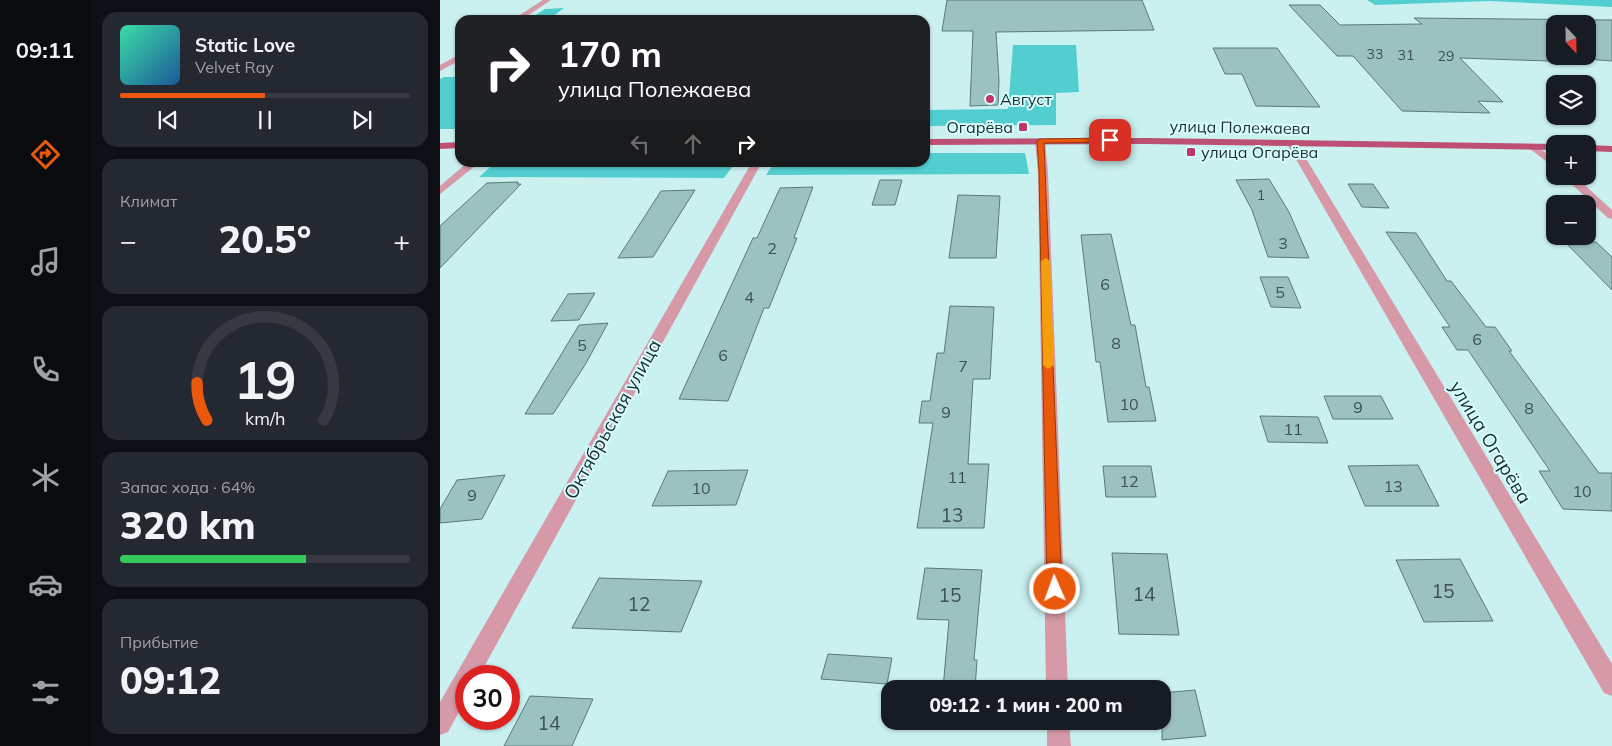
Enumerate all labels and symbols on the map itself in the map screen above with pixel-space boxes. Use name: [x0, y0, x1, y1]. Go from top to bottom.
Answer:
north arrow: [1546, 15, 1596, 65]
house number: 33: [1367, 45, 1383, 63]
house number: 31: [1398, 46, 1414, 64]
house number: 29: [1438, 47, 1454, 65]
place label: Август: [1000, 89, 1052, 109]
marker: Август: [984, 93, 996, 105]
street label: улица Полежаева: [1169, 116, 1311, 138]
place label: Огарёва: [946, 117, 1013, 137]
pin: [1089, 119, 1131, 161]
marker: Огарёва: [1017, 121, 1029, 133]
place label: улица Огарёва: [1201, 142, 1318, 162]
marker: улица Огарёва: [1185, 146, 1197, 158]
house number: 1: [1257, 186, 1265, 204]
house number: 3: [1278, 233, 1288, 253]
house number: 2: [767, 238, 777, 258]
house number: 6: [1100, 274, 1110, 294]
house number: 5: [1275, 282, 1285, 302]
house number: 4: [744, 287, 754, 307]
house number: 6: [1472, 329, 1482, 349]
house number: 8: [1111, 333, 1121, 353]
street label: Октябрьская улица: [558, 335, 666, 503]
house number: 5: [577, 335, 587, 355]
house number: 6: [718, 345, 728, 365]
house number: 7: [958, 356, 968, 376]
street label: улица Огарёва: [1445, 376, 1537, 508]
house number: 10: [1119, 394, 1139, 414]
house number: 9: [1353, 397, 1363, 417]
house number: 8: [1524, 398, 1534, 418]
house number: 9: [941, 402, 951, 422]
house number: 11: [1283, 419, 1303, 439]
house number: 11: [947, 467, 967, 487]
house number: 12: [1119, 471, 1139, 491]
house number: 13: [1383, 476, 1403, 496]
house number: 10: [691, 478, 711, 498]
house number: 10: [1572, 481, 1592, 501]
house number: 9: [467, 485, 477, 505]
house number: 13: [941, 503, 963, 527]
position arrow: [1028, 562, 1080, 614]
house number: 15: [1432, 579, 1454, 603]
house number: 14: [1133, 582, 1155, 606]
house number: 15: [939, 583, 961, 607]
house number: 12: [628, 592, 650, 616]
speed limit sign: 30: [455, 665, 520, 730]
house number: 14: [538, 711, 560, 735]

